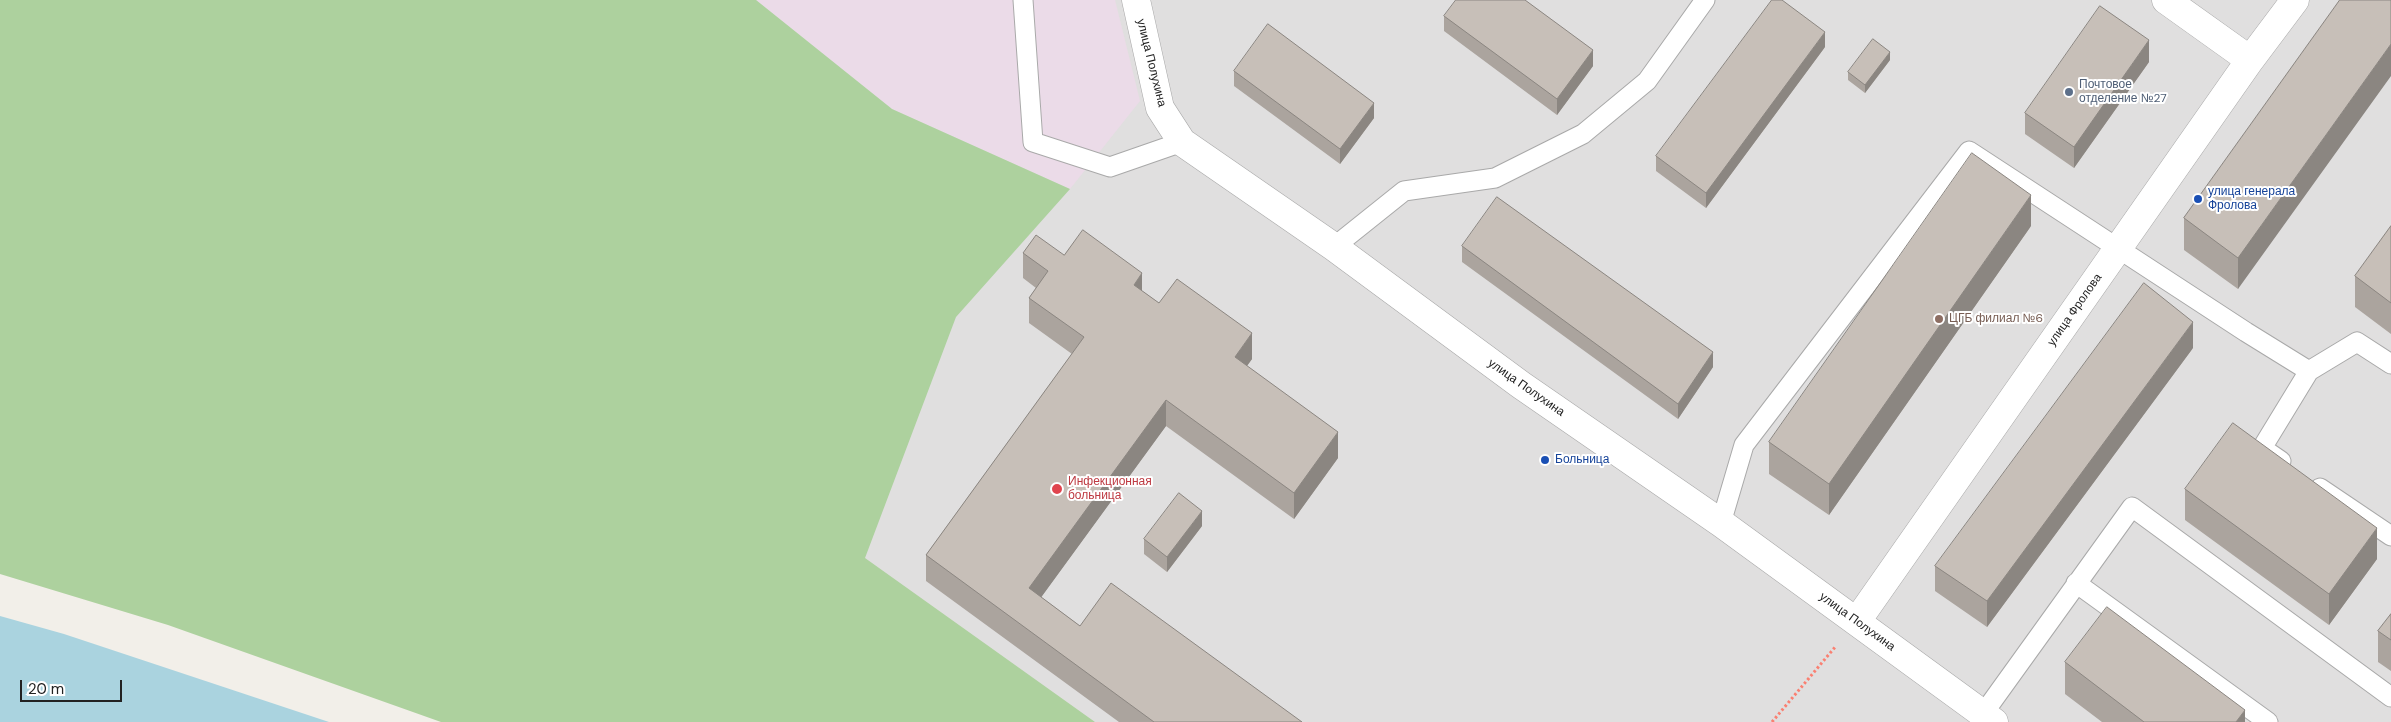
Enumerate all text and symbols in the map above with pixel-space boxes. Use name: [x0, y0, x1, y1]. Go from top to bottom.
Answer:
street label: улица Полухина: [1133, 17, 1169, 109]
place label: Почтовое отделение №27: [2079, 78, 2167, 106]
marker: Почтовое отделение №27: [2063, 86, 2075, 98]
place label: улица генерала Фролова: [2208, 185, 2295, 213]
marker: улица генерала Фролова: [2192, 193, 2204, 205]
street label: улица Фролова: [2045, 271, 2105, 349]
place label: ЦГБ филиал №6: [1949, 312, 2043, 326]
marker: ЦГБ филиал №6: [1933, 313, 1945, 325]
street label: улица Полухина: [1485, 356, 1567, 420]
place label: Больница: [1555, 453, 1609, 467]
marker: Больница: [1539, 454, 1551, 466]
place label: Инфекционная больница: [1068, 475, 1152, 503]
marker: Инфекционная больница: [1050, 482, 1064, 496]
street label: улица Полухина: [1816, 590, 1898, 654]
scale bar: [22, 670, 125, 702]
text: 20 m: [28, 679, 64, 699]

